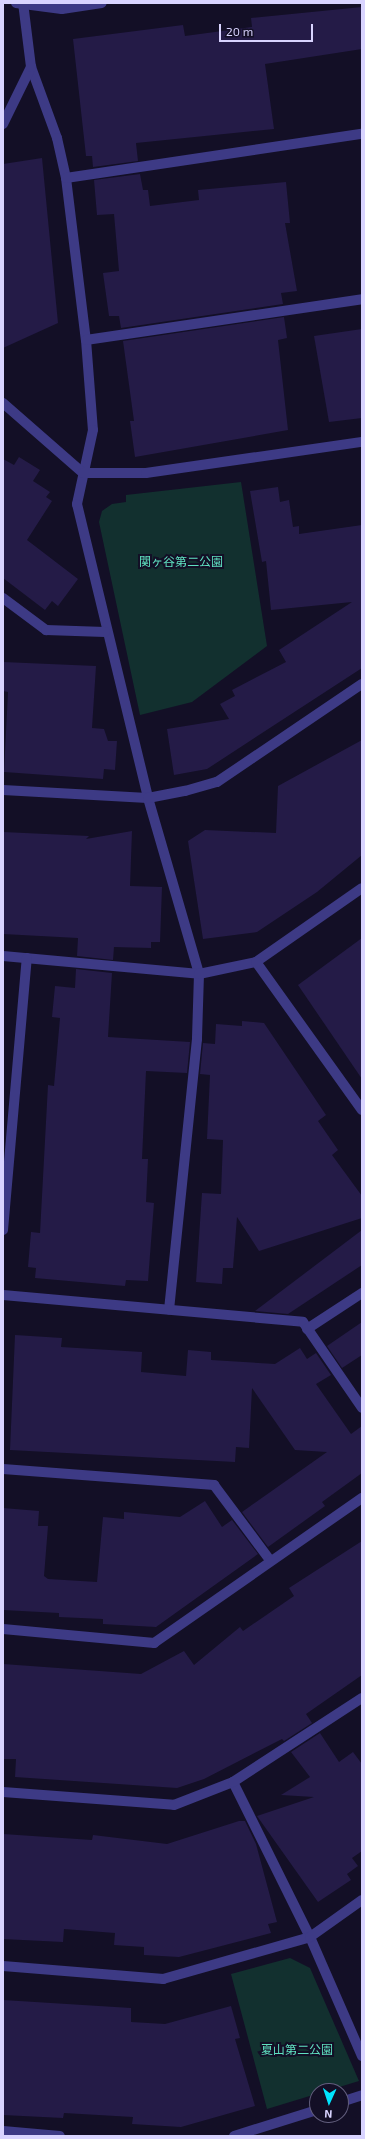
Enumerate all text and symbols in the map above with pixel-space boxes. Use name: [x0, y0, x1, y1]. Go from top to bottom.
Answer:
scale bar: [221, 16, 315, 42]
text: 20 m: [226, 24, 253, 38]
park label: 関ヶ谷第二公園: [139, 555, 223, 569]
park label: 夏山第二公園: [261, 2043, 333, 2057]
north arrow: [309, 2083, 349, 2123]
text: N: [324, 2108, 333, 2121]

